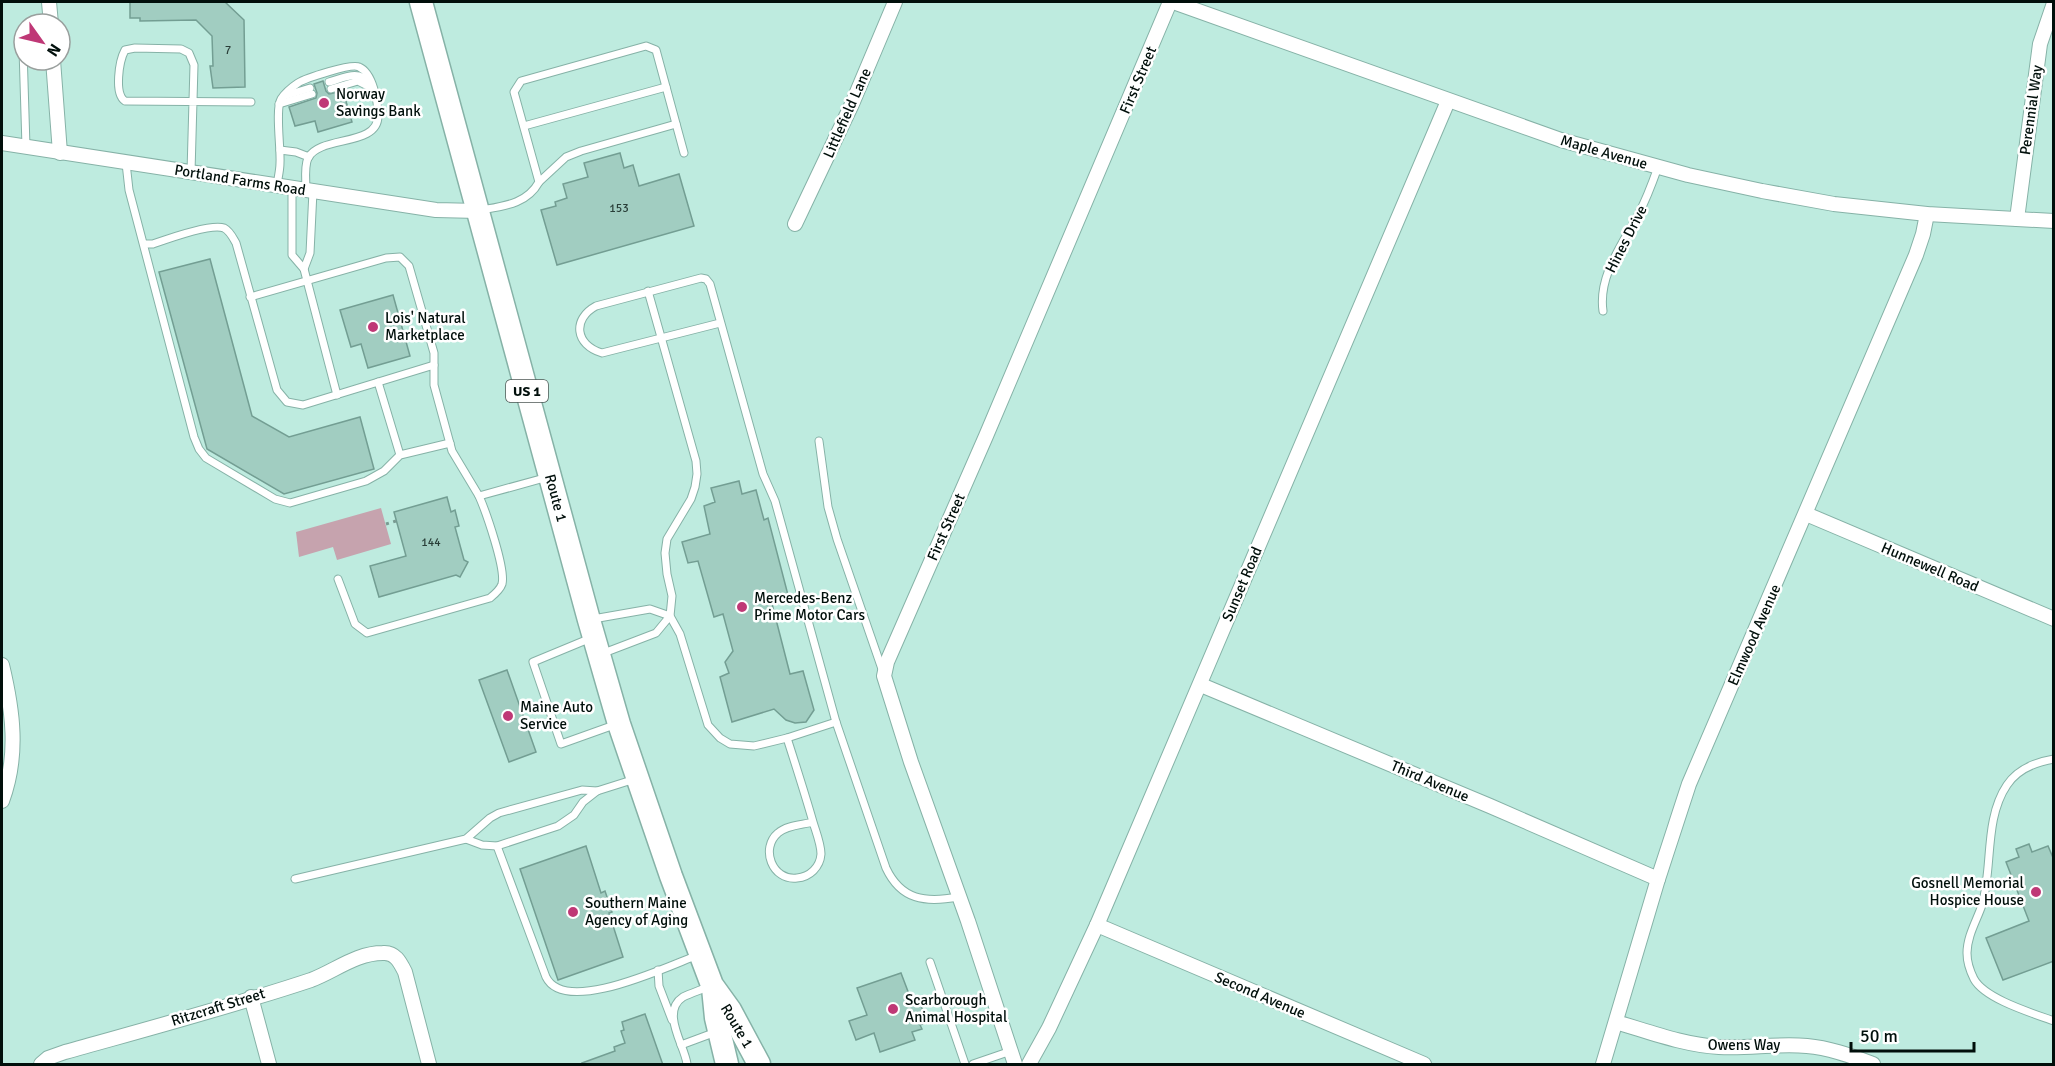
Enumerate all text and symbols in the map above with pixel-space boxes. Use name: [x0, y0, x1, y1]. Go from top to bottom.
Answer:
north arrow: [12, 12, 72, 72]
text: N: [42, 40, 65, 60]
house number: 7: [225, 43, 231, 58]
street label: First Street: [1116, 44, 1160, 116]
street label: Perennial Way: [2016, 64, 2046, 156]
street label: Littlefield Lane: [819, 65, 875, 161]
place label: Norway Savings Bank: [336, 85, 421, 120]
marker: Norway Savings Bank: [317, 96, 331, 110]
street label: Maple Avenue: [1558, 131, 1650, 173]
street label: Portland Farms Road: [173, 161, 307, 199]
house number: 153: [609, 201, 629, 216]
street label: Hines Drive: [1601, 202, 1651, 276]
place label: Lois' Natural Marketplace: [385, 309, 466, 344]
marker: Lois' Natural Marketplace: [366, 320, 380, 334]
road number: US 1: [506, 380, 548, 402]
street label: Route 1: [541, 472, 571, 524]
street label: First Street: [923, 491, 969, 563]
house number: 144: [421, 535, 441, 550]
street label: Hunnewell Road: [1879, 538, 1982, 596]
street label: Sunset Road: [1218, 544, 1266, 624]
street label: Elmwood Avenue: [1724, 582, 1784, 688]
place label: Mercedes-Benz Prime Motor Cars: [754, 589, 865, 624]
marker: Mercedes-Benz Prime Motor Cars: [735, 600, 749, 614]
place label: Maine Auto Service: [520, 698, 593, 733]
marker: Maine Auto Service: [501, 709, 515, 723]
street label: Third Avenue: [1388, 756, 1472, 806]
place label: Gosnell Memorial Hospice House: [1911, 874, 2024, 909]
marker: Gosnell Memorial Hospice House: [2029, 885, 2043, 899]
place label: Southern Maine Agency of Aging: [585, 894, 688, 929]
marker: Southern Maine Agency of Aging: [566, 905, 580, 919]
street label: Second Avenue: [1212, 968, 1308, 1022]
street label: Ritzcraft Street: [169, 984, 267, 1030]
place label: Scarborough Animal Hospital: [905, 991, 1007, 1026]
street label: Route 1: [717, 1000, 757, 1052]
marker: Scarborough Animal Hospital: [886, 1002, 900, 1016]
scale bar: [1851, 1015, 1974, 1053]
text: 50 m: [1860, 1025, 1898, 1047]
street label: Owens Way: [1708, 1036, 1780, 1054]

